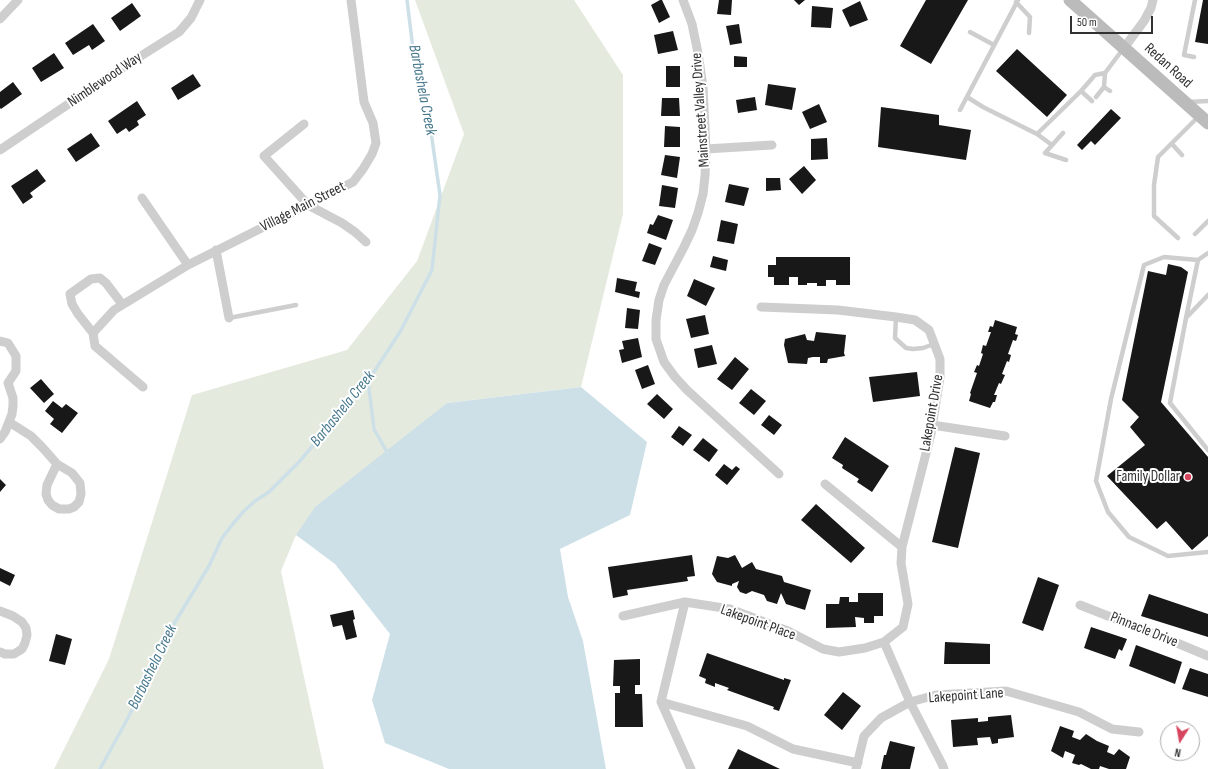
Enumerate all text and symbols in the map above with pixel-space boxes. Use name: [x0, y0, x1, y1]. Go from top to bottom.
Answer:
scale bar: [1072, 8, 1155, 34]
text: 50 m: [1077, 15, 1097, 30]
street label: Redan Road: [1140, 40, 1196, 92]
water label: Barbashela Creek: [404, 43, 440, 137]
street label: Nimblewood Way: [65, 49, 145, 111]
street label: Mainstreet Valley Drive: [688, 52, 714, 168]
street label: Village Main Street: [257, 178, 349, 236]
water label: Barbashela Creek: [307, 367, 379, 451]
street label: Lakepoint Drive: [916, 373, 948, 453]
place label: Family Dollar: [1116, 468, 1180, 486]
marker: Family Dollar: [1183, 472, 1193, 482]
street label: Lakepoint Place: [718, 601, 798, 645]
street label: Pinnacle Drive: [1108, 608, 1180, 652]
water label: Barbashela Creek: [124, 622, 182, 712]
street label: Lakepoint Lane: [928, 684, 1004, 708]
north arrow: [1160, 721, 1200, 761]
text: N: [1174, 745, 1182, 759]

